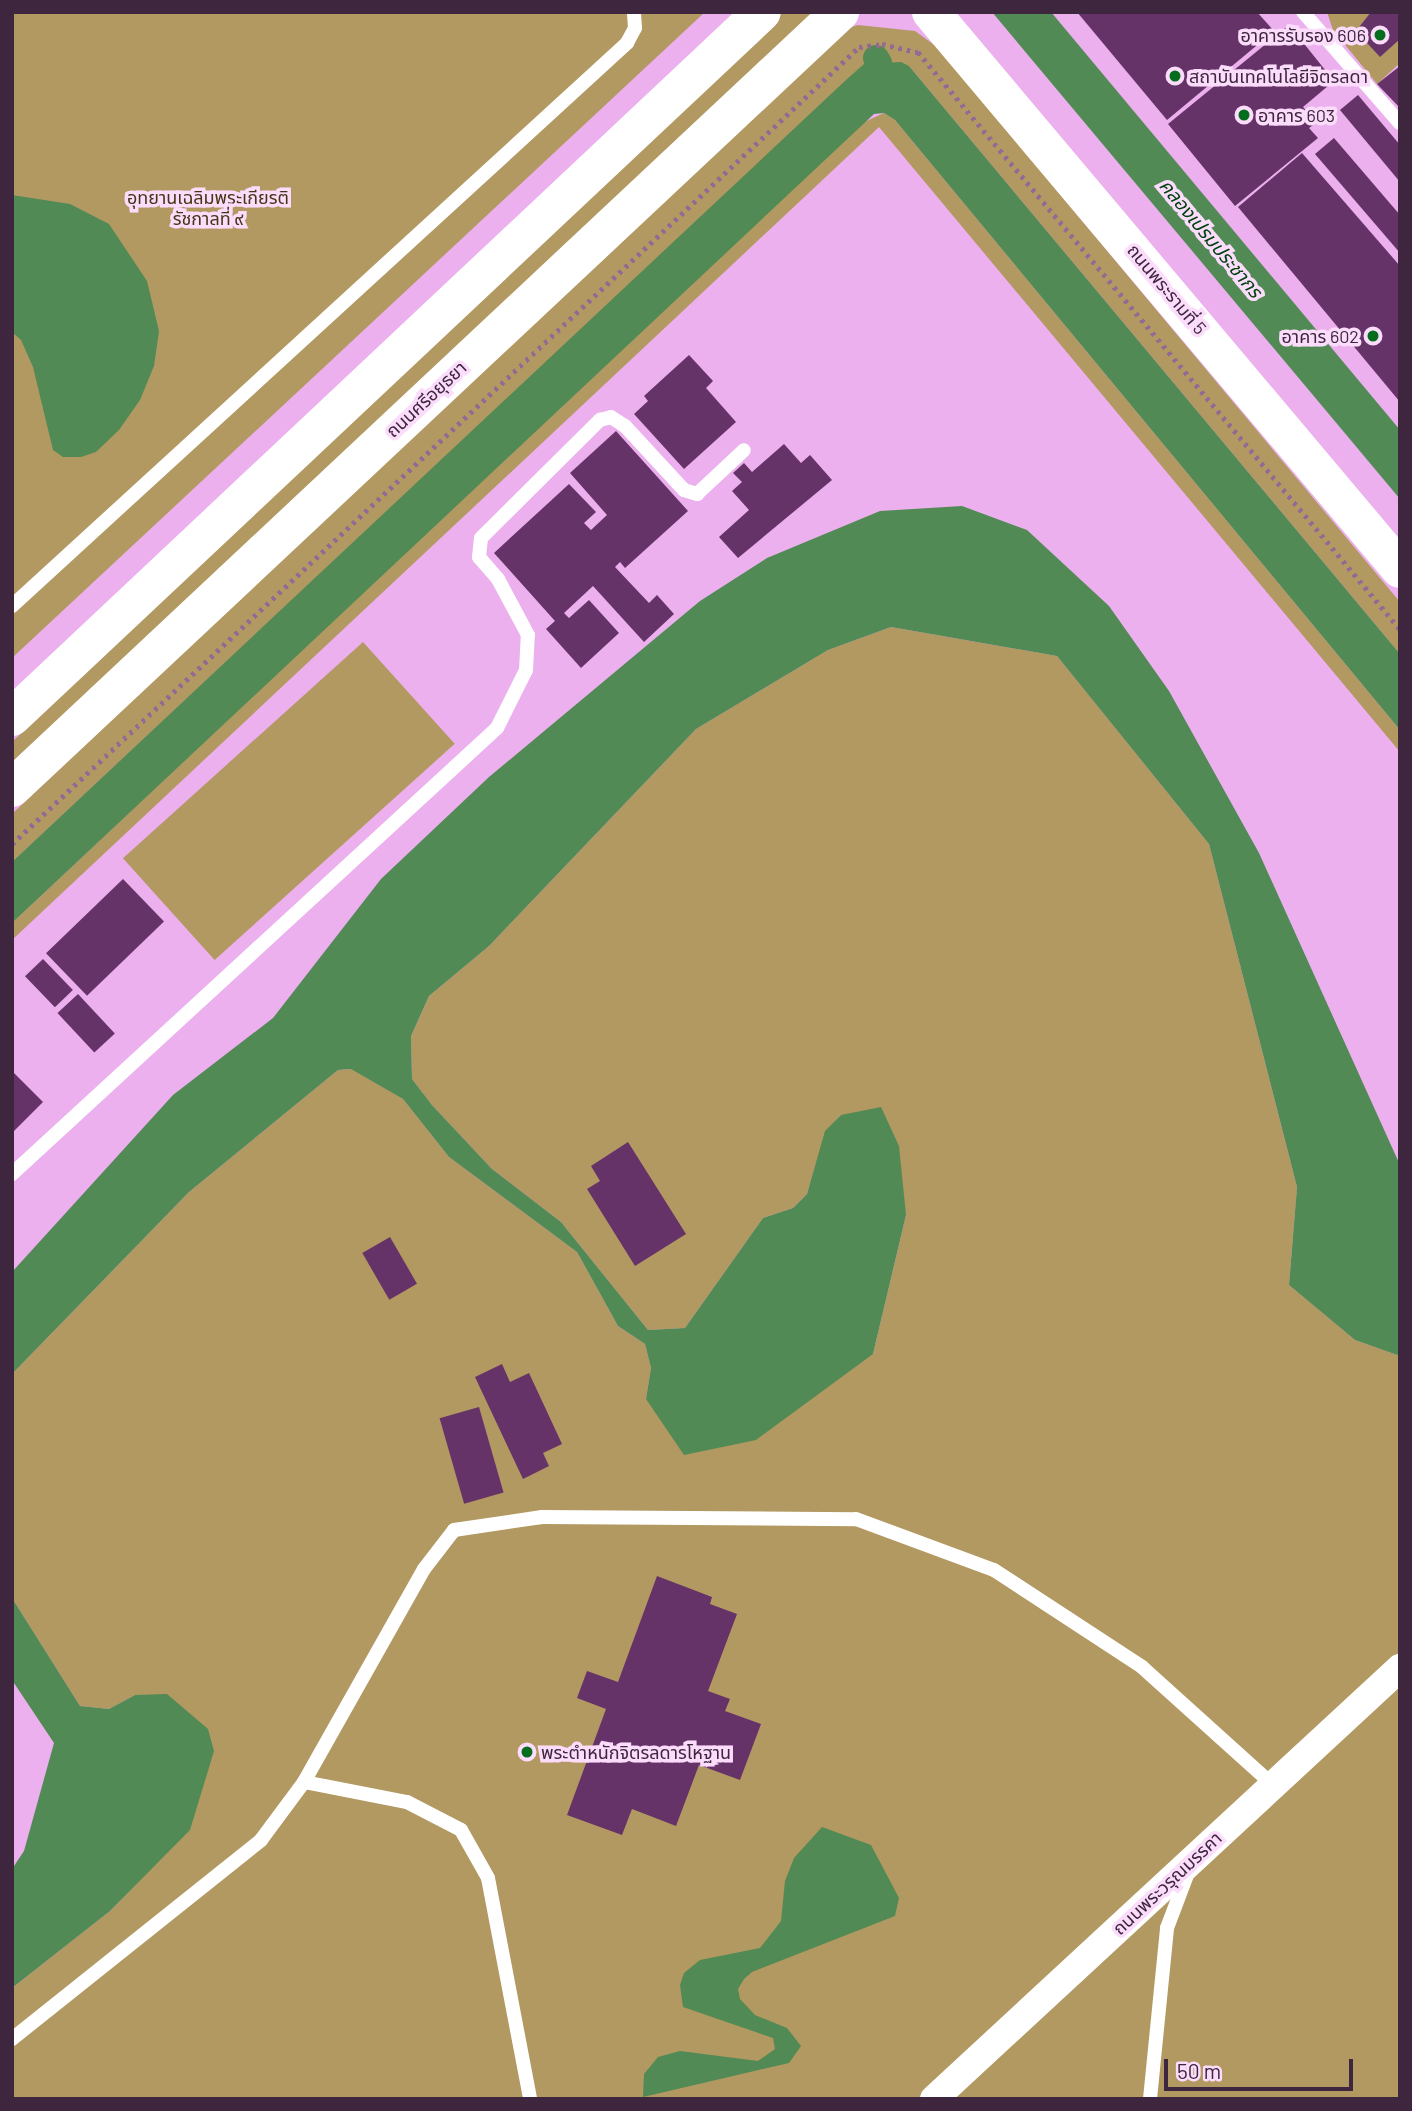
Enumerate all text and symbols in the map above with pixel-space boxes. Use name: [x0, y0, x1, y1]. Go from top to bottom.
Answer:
place label: อาคารรับรอง 606: [1240, 24, 1366, 46]
marker: อาคารรับรอง 606: [1372, 27, 1388, 43]
place label: สถาบันเทคโนโลยีจิตรลดา: [1189, 65, 1368, 87]
marker: สถาบันเทคโนโลยีจิตรลดา: [1167, 68, 1183, 84]
place label: อาคาร 603: [1258, 104, 1335, 126]
marker: อาคาร 603: [1236, 107, 1252, 123]
water label: คลองเปรมประชากร: [1155, 174, 1267, 302]
park label: อุทยานเฉลิมพระเกียรติ รัชกาลที่ ๙: [127, 187, 289, 230]
street label: ถนนพระรามที่ 5: [1123, 239, 1211, 339]
place label: อาคาร 602: [1282, 325, 1359, 347]
marker: อาคาร 602: [1365, 328, 1381, 344]
street label: ถนนศรีอยุธยา: [381, 356, 471, 442]
place label: พระตำหนักจิตรลดารโหฐาน: [541, 1741, 731, 1763]
marker: พระตำหนักจิตรลดารโหฐาน: [519, 1744, 535, 1760]
street label: ถนนพระวรุณมรรคา: [1108, 1827, 1226, 1939]
scale bar: [1167, 2044, 1356, 2088]
text: 50 m: [1177, 2058, 1221, 2083]

